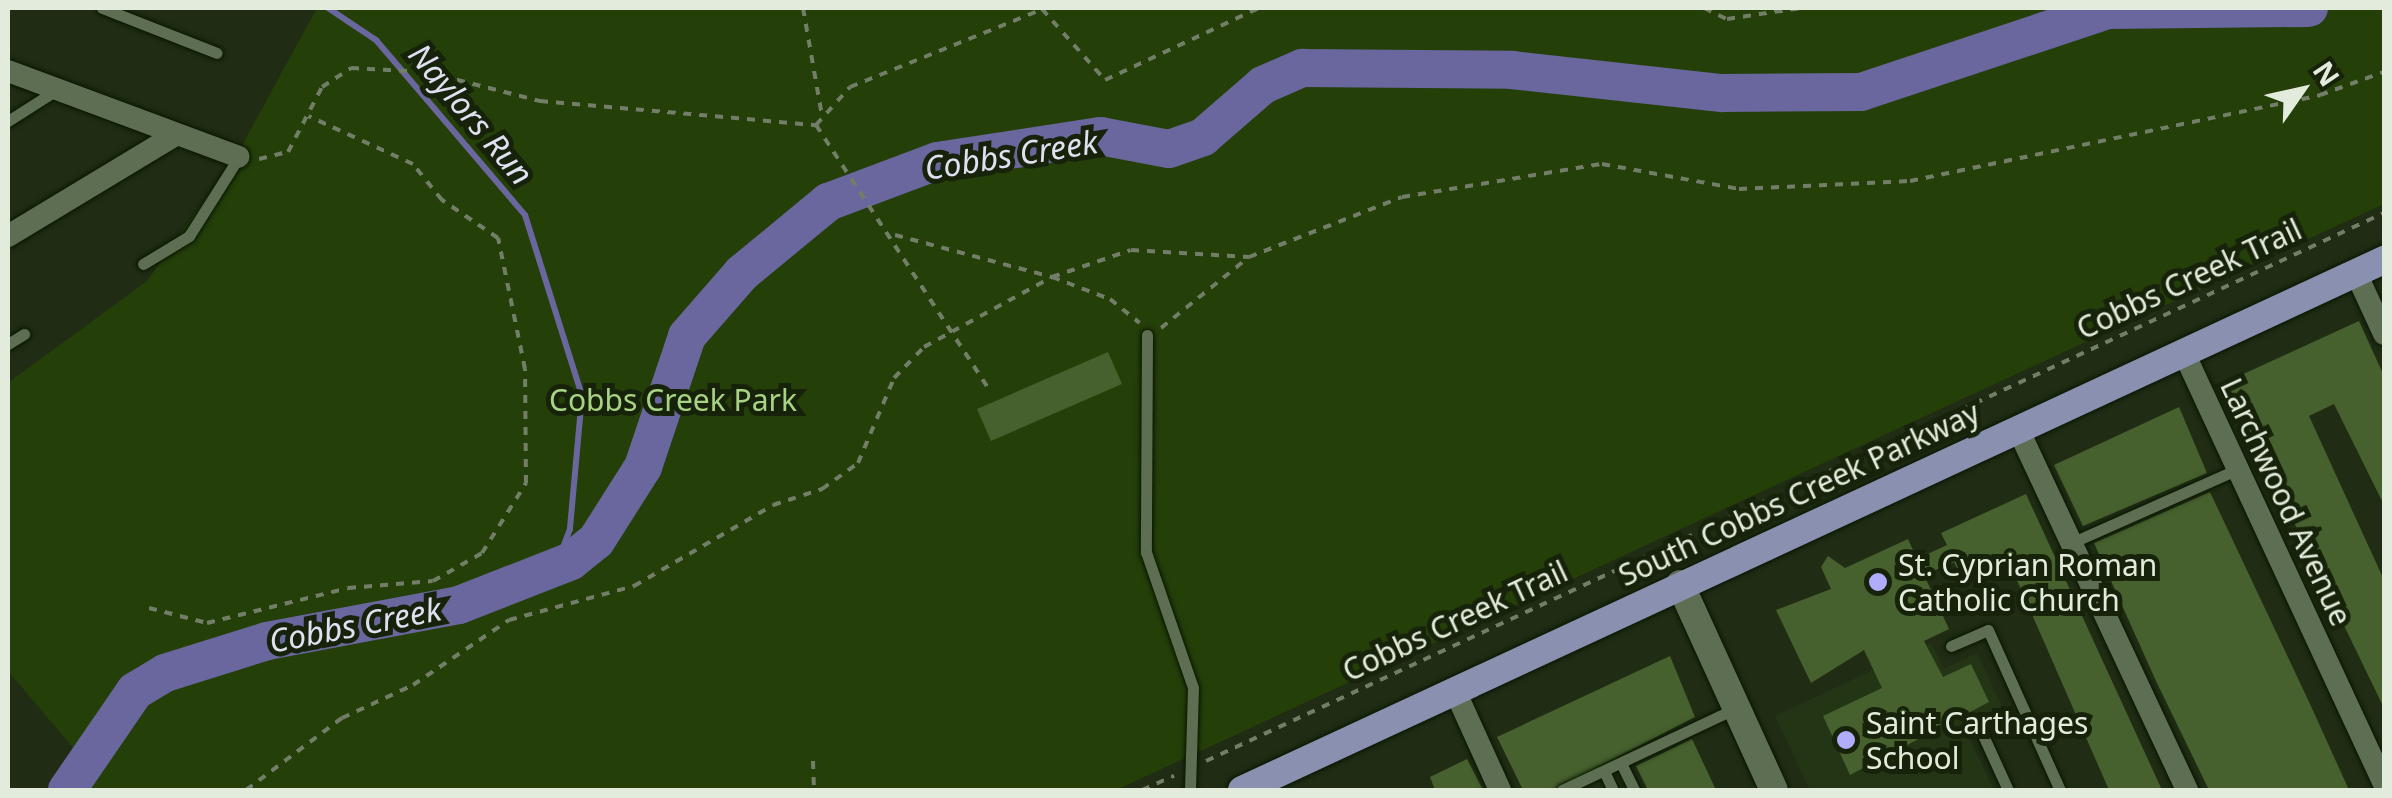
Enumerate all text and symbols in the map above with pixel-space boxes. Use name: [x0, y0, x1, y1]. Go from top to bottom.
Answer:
water label: Naylors Run: [401, 36, 541, 192]
north arrow: [2252, 40, 2352, 140]
text: N: [2305, 53, 2349, 93]
water label: Cobbs Creek: [922, 122, 1100, 188]
street label: Cobbs Creek Trail: [2071, 211, 2307, 347]
street label: Larchwood Avenue: [2213, 373, 2359, 631]
park label: Cobbs Creek Park: [549, 382, 797, 418]
street label: South Cobbs Creek Parkway: [1613, 394, 1985, 594]
place label: St. Cyprian Roman Catholic Church: [1898, 547, 2157, 618]
street label: Cobbs Creek Trail: [1337, 553, 1573, 689]
marker: St. Cyprian Roman Catholic Church: [1867, 571, 1889, 593]
water label: Cobbs Creek: [266, 589, 444, 661]
place label: Saint Carthages School: [1866, 705, 2088, 776]
marker: Saint Carthages School: [1835, 729, 1857, 751]

